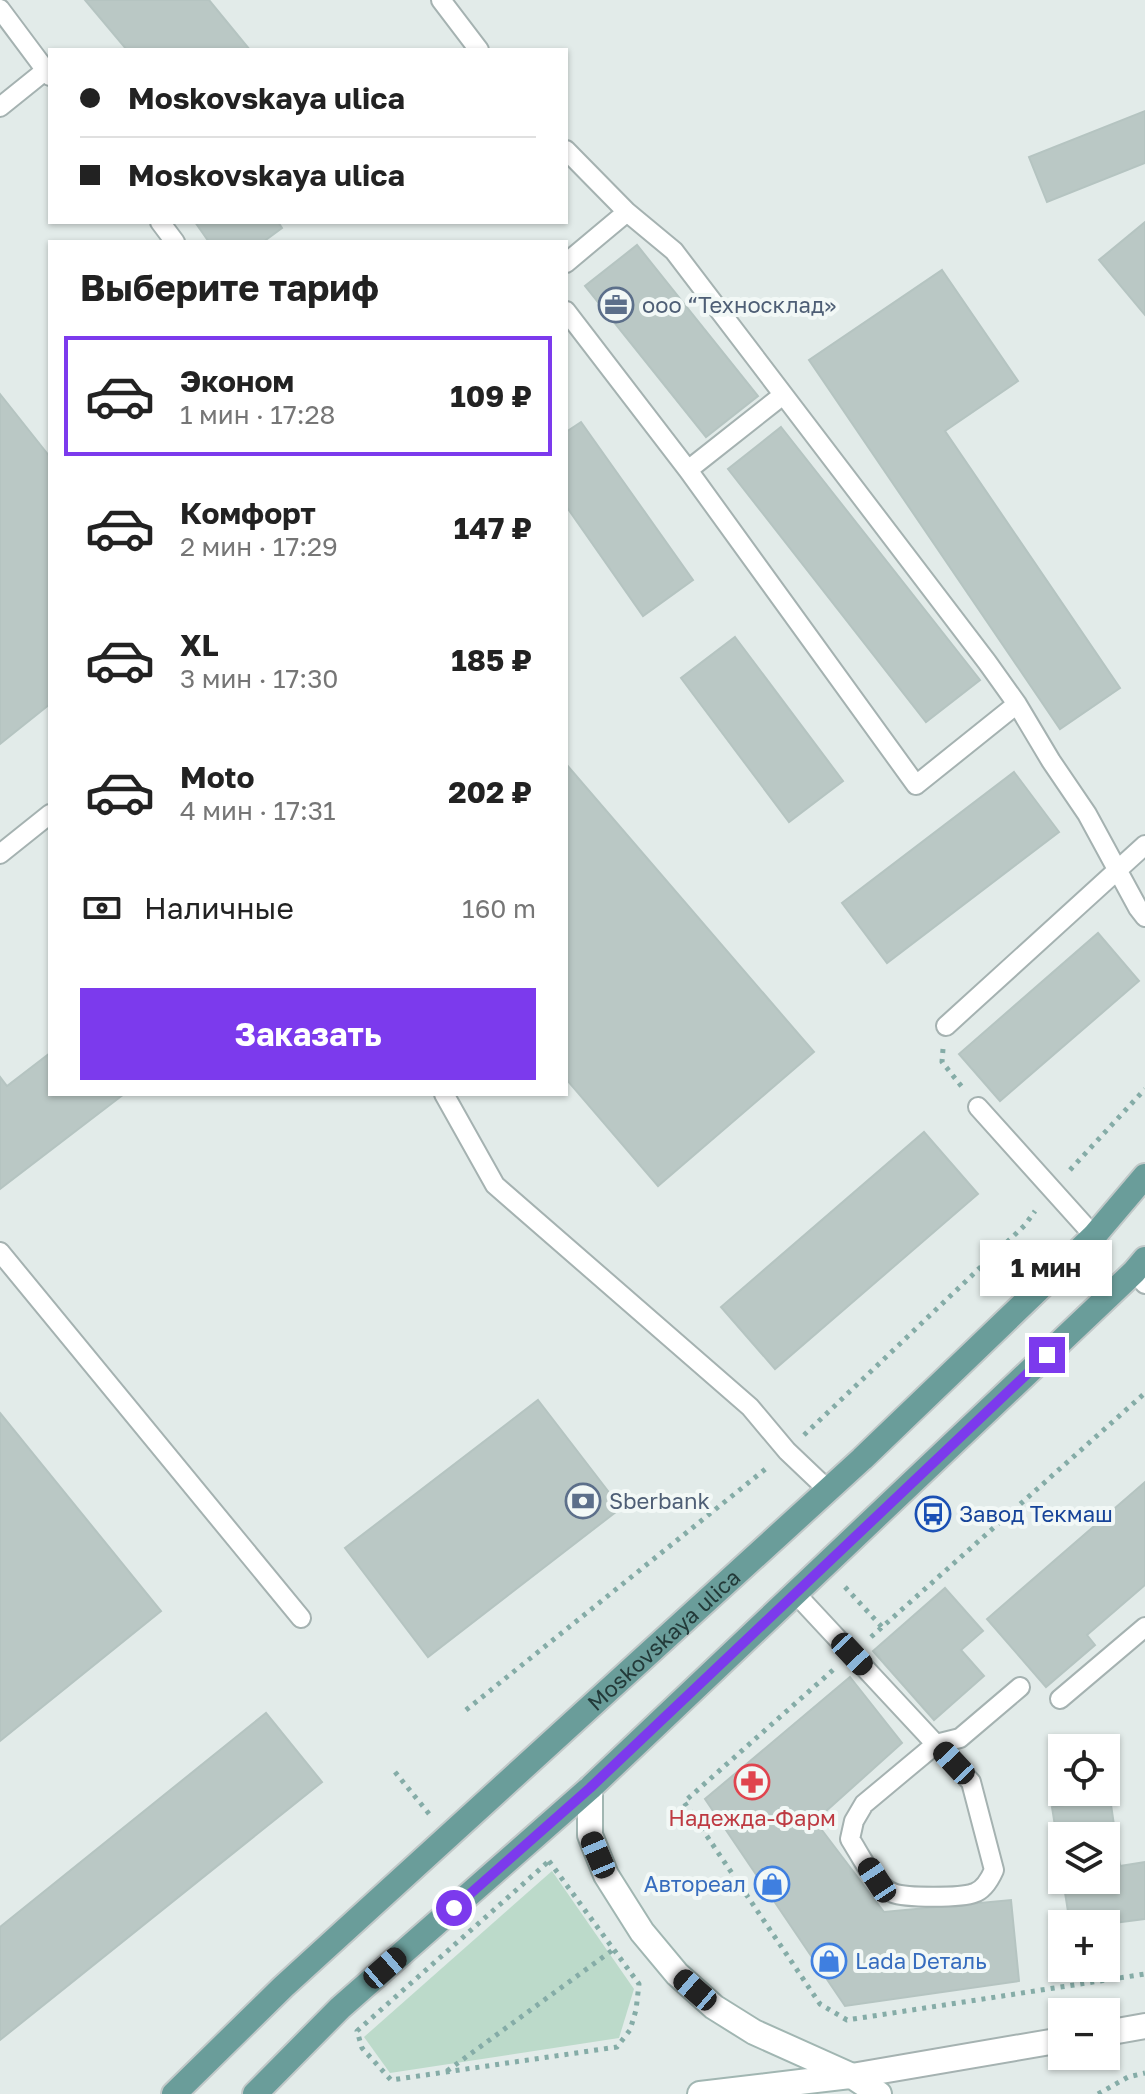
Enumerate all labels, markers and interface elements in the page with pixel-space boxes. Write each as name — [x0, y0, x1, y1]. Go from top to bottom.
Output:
text: Moskovskaya ulica — [128, 80, 405, 116]
text: Moskovskaya ulica — [128, 157, 405, 193]
text: Выберите тариф — [80, 266, 379, 309]
office icon: ооо “Техносклад» — [597, 286, 635, 324]
place label: ооо “Техносклад» — [642, 291, 836, 318]
icon: car — [84, 360, 156, 432]
text: Эконом — [180, 363, 294, 399]
text: 109 ₽ — [450, 378, 532, 414]
text: 1 мин · 17:28 — [180, 399, 335, 430]
icon: car — [84, 492, 156, 564]
text: Комфорт — [180, 495, 316, 531]
text: 147 ₽ — [454, 510, 532, 546]
text: 2 мин · 17:29 — [180, 531, 338, 562]
icon: car — [84, 624, 156, 696]
text: XL — [180, 627, 219, 663]
text: 185 ₽ — [451, 642, 532, 678]
text: 3 мин · 17:30 — [180, 663, 338, 694]
icon: car — [84, 756, 156, 828]
text: Moto — [180, 759, 255, 795]
text: 202 ₽ — [448, 774, 532, 810]
text: 4 мин · 17:31 — [180, 795, 336, 826]
icon: cash — [80, 886, 124, 930]
text: Наличные — [144, 890, 294, 926]
text: 160 m — [462, 893, 536, 924]
button: Заказать — [80, 988, 536, 1080]
callout: 1 мин — [981, 1239, 1113, 1295]
text: 1 мин — [1011, 1252, 1081, 1283]
route end — [1029, 1337, 1065, 1373]
bank icon: Sberbank — [564, 1482, 602, 1520]
place label: Sberbank — [609, 1487, 710, 1514]
bus stop icon: Завод Текмаш — [914, 1495, 952, 1533]
place label: Завод Текмаш — [959, 1500, 1113, 1527]
street label: Moskovskaya ulica — [581, 1563, 745, 1716]
car — [827, 1628, 877, 1680]
map controls — [1048, 1734, 1120, 2070]
button: locate — [1048, 1734, 1120, 1806]
car — [929, 1737, 979, 1789]
pharmacy icon: Надежда-Фарм — [733, 1763, 771, 1801]
place label: Надежда-Фарм — [668, 1804, 836, 1831]
button: layers — [1048, 1822, 1120, 1894]
car — [578, 1828, 618, 1882]
car — [854, 1853, 900, 1907]
shop icon: Автореал — [753, 1865, 791, 1903]
place label: Автореал — [644, 1870, 746, 1897]
route start — [436, 1890, 472, 1926]
button: + — [1048, 1910, 1120, 1982]
shop icon: Lada Dеталь — [810, 1942, 848, 1980]
car — [359, 1943, 411, 1993]
place label: Lada Dеталь — [855, 1947, 987, 1974]
car — [669, 1965, 721, 2015]
button: − — [1048, 1998, 1120, 2070]

